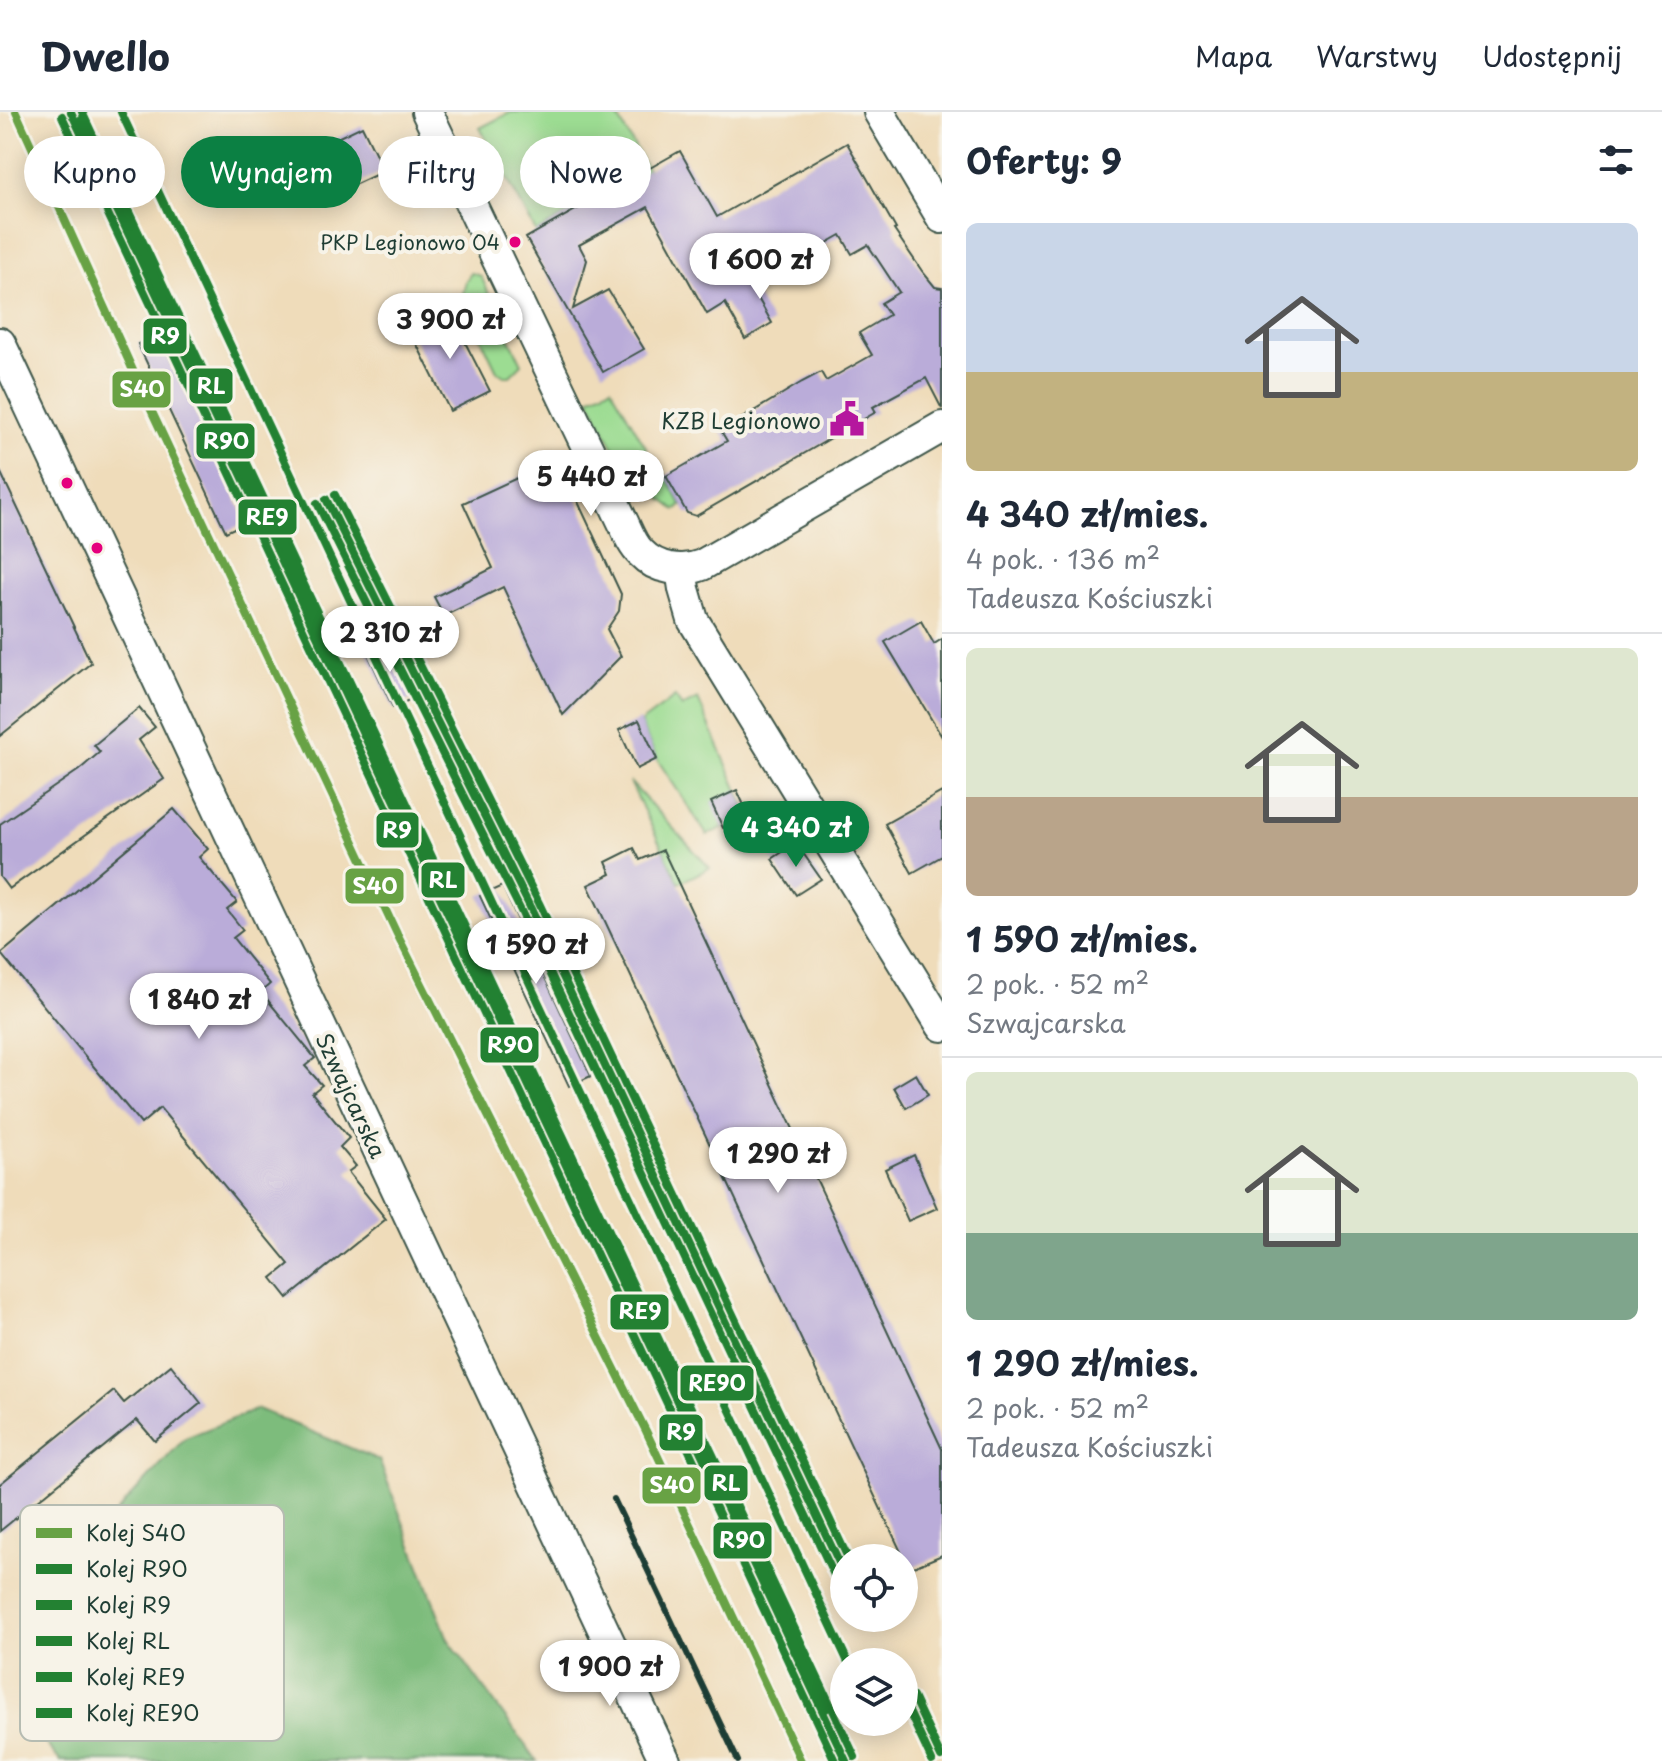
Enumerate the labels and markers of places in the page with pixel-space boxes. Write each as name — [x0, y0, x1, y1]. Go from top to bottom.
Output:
place label: PKP Legionowo 04 — [320, 227, 500, 257]
pin: 1 600 zł — [677, 233, 843, 301]
marker: PKP Legionowo 04 — [507, 234, 523, 250]
pin: 3 900 zł — [367, 293, 533, 361]
public building icon: KZB Legionowo — [828, 400, 866, 438]
place label: KZB Legionowo — [661, 403, 821, 436]
pin: 5 440 zł — [508, 450, 674, 518]
unlabelled marker — [59, 475, 75, 491]
unlabelled marker — [89, 540, 105, 556]
pin: 2 310 zł — [307, 606, 473, 674]
pin: 4 340 zł — [713, 801, 879, 869]
pin: 1 590 zł — [453, 918, 619, 986]
pin: 1 840 zł — [116, 973, 282, 1041]
pin: 1 290 zł — [695, 1127, 861, 1195]
pin: 1 900 zł — [527, 1640, 693, 1708]

